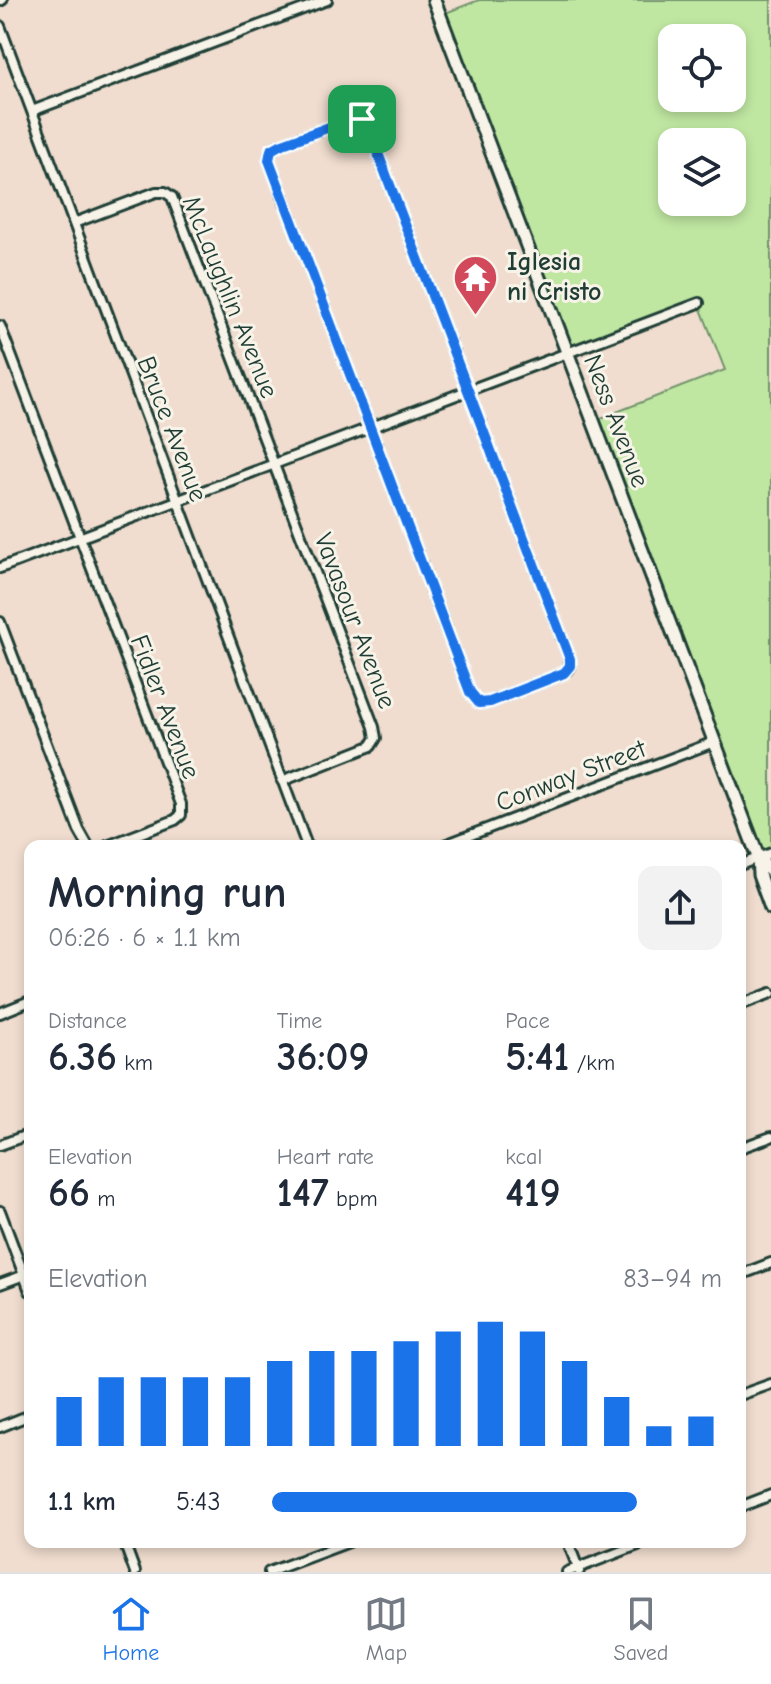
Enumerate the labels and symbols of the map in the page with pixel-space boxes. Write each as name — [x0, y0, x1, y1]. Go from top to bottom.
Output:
pin — [328, 85, 396, 153]
street label: McLaughlin Avenue — [176, 192, 284, 402]
place label: Iglesia ni Cristo — [507, 247, 602, 307]
temple icon: Iglesia ni Cristo — [452, 253, 500, 316]
street label: Ness Avenue — [577, 350, 655, 492]
street label: Bruce Avenue — [131, 352, 213, 506]
street label: Vavasour Avenue — [308, 529, 402, 713]
street label: Fidler Avenue — [124, 631, 206, 783]
street label: Conway Street — [492, 733, 652, 818]

